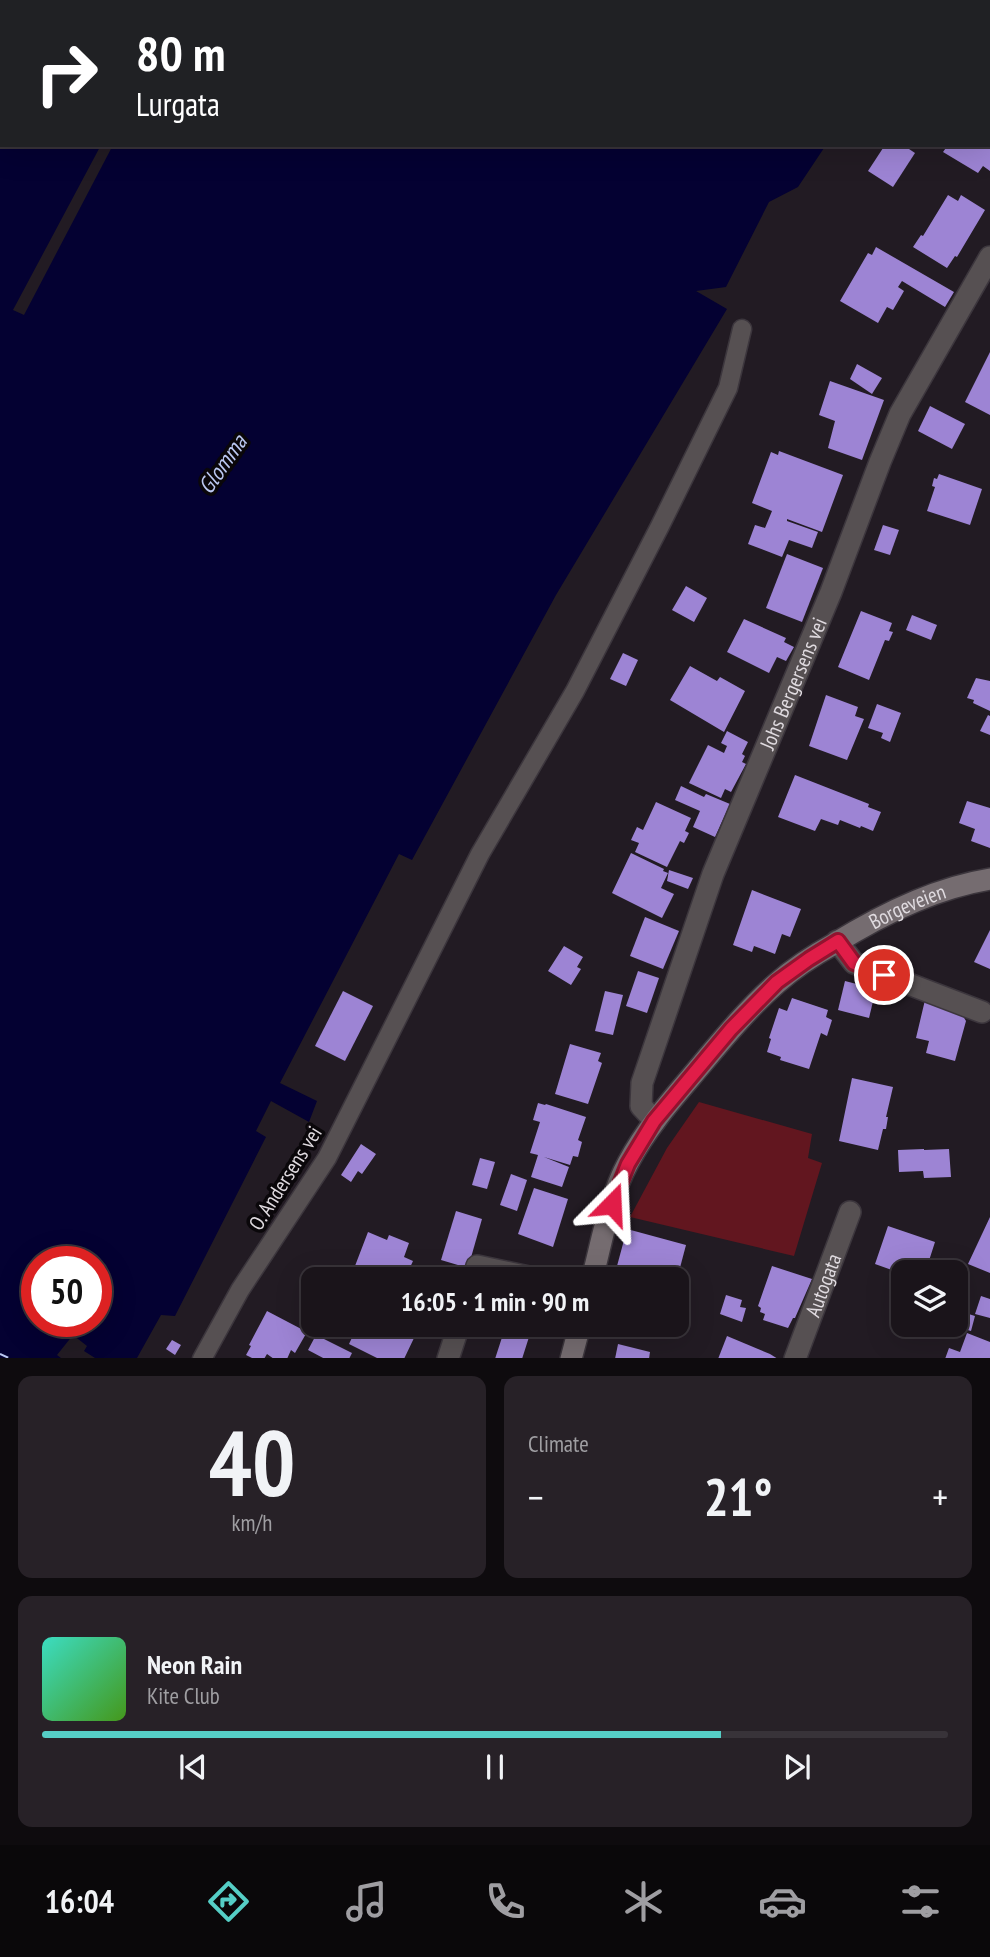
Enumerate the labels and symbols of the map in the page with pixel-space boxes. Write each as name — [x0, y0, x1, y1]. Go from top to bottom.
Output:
water label: Glomma — [191, 427, 254, 499]
street label: Johs Bergersens vei — [753, 613, 832, 754]
street label: Borgeveien — [864, 877, 949, 935]
pin — [854, 945, 914, 1005]
street label: O. Andersens vei — [242, 1121, 328, 1235]
position arrow — [575, 1167, 649, 1241]
speed limit sign: 50 — [21, 1246, 112, 1337]
street label: Autogata — [799, 1250, 847, 1320]

